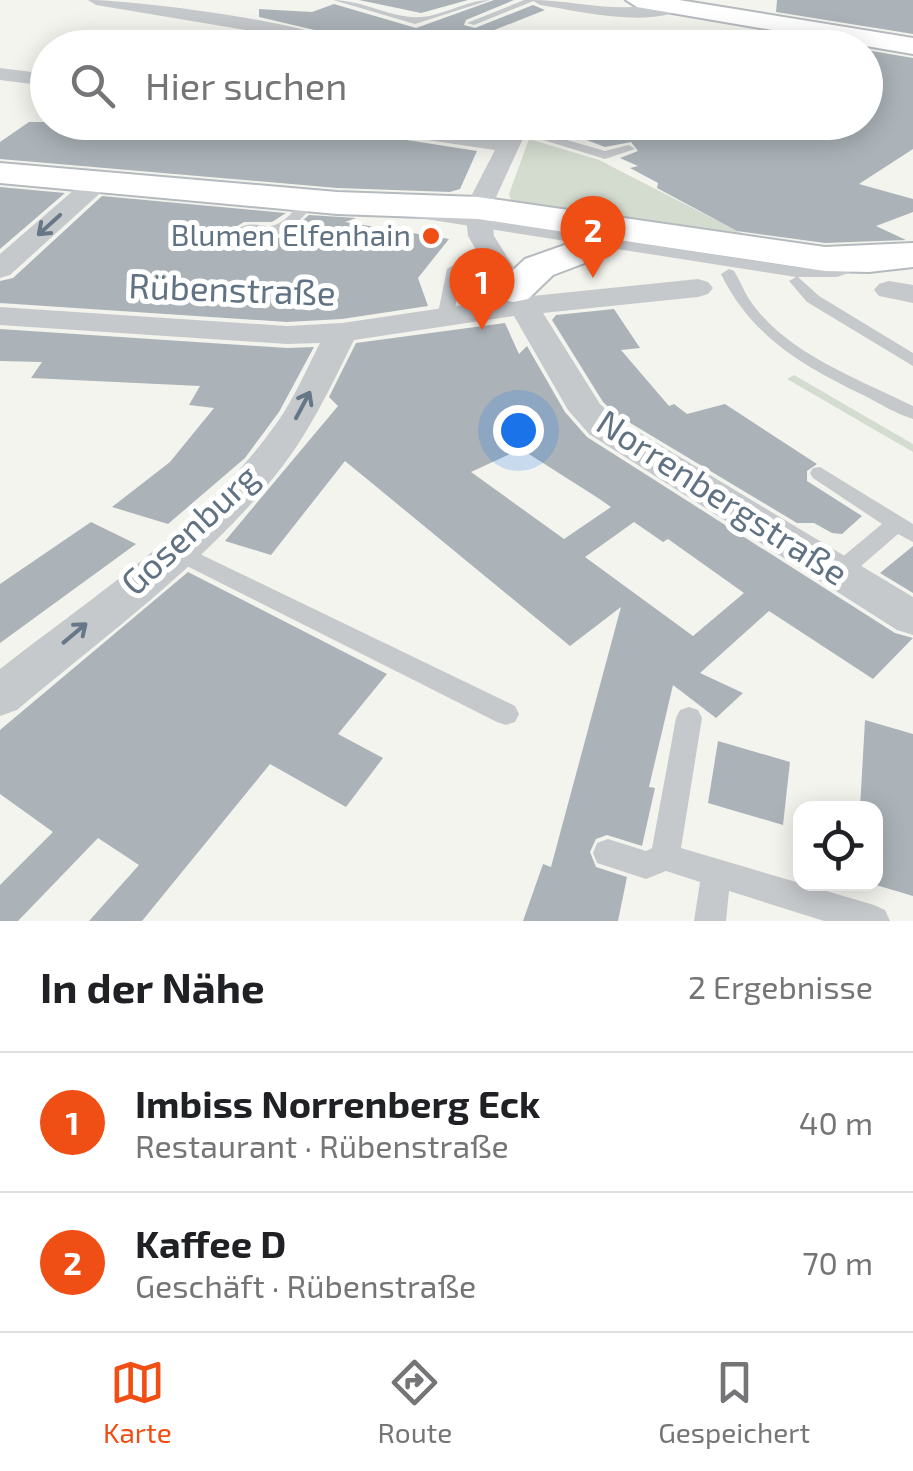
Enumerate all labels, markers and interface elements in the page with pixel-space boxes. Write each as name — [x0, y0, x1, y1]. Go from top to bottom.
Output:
search box — [30, 30, 883, 140]
icon: search — [65, 58, 120, 113]
text: Hier suchen — [145, 62, 347, 108]
pin: 2 — [560, 196, 626, 278]
one-way arrow — [37, 213, 62, 236]
place label: Blumen Elfenhain — [171, 216, 411, 252]
marker: Blumen Elfenhain — [420, 225, 442, 247]
pin: 1 — [450, 248, 514, 330]
street label: Rübenstraße — [128, 263, 336, 313]
one-way arrow — [294, 391, 313, 421]
street label: Norrenbergstraße — [590, 400, 856, 593]
your location — [493, 405, 544, 456]
street label: Gosenburg — [111, 454, 266, 603]
one-way arrow — [61, 623, 87, 645]
map controls — [793, 801, 883, 891]
button: locate — [793, 801, 883, 891]
text: In der Nähe — [40, 961, 265, 1011]
text: 2 Ergebnisse — [688, 967, 873, 1005]
text: Imbiss Norrenberg Eck — [135, 1080, 540, 1126]
text: 1 — [66, 1103, 79, 1141]
text: 40 m — [799, 1103, 873, 1141]
text: Restaurant · Rübenstraße — [135, 1126, 509, 1164]
text: Kaffee D — [135, 1220, 286, 1266]
text: 2 — [63, 1243, 82, 1281]
text: 70 m — [802, 1243, 873, 1281]
text: Geschäft · Rübenstraße — [135, 1266, 476, 1304]
tab: Karte — [103, 1355, 172, 1449]
tab: Route — [378, 1355, 452, 1449]
tab: Gespeichert — [658, 1355, 810, 1449]

